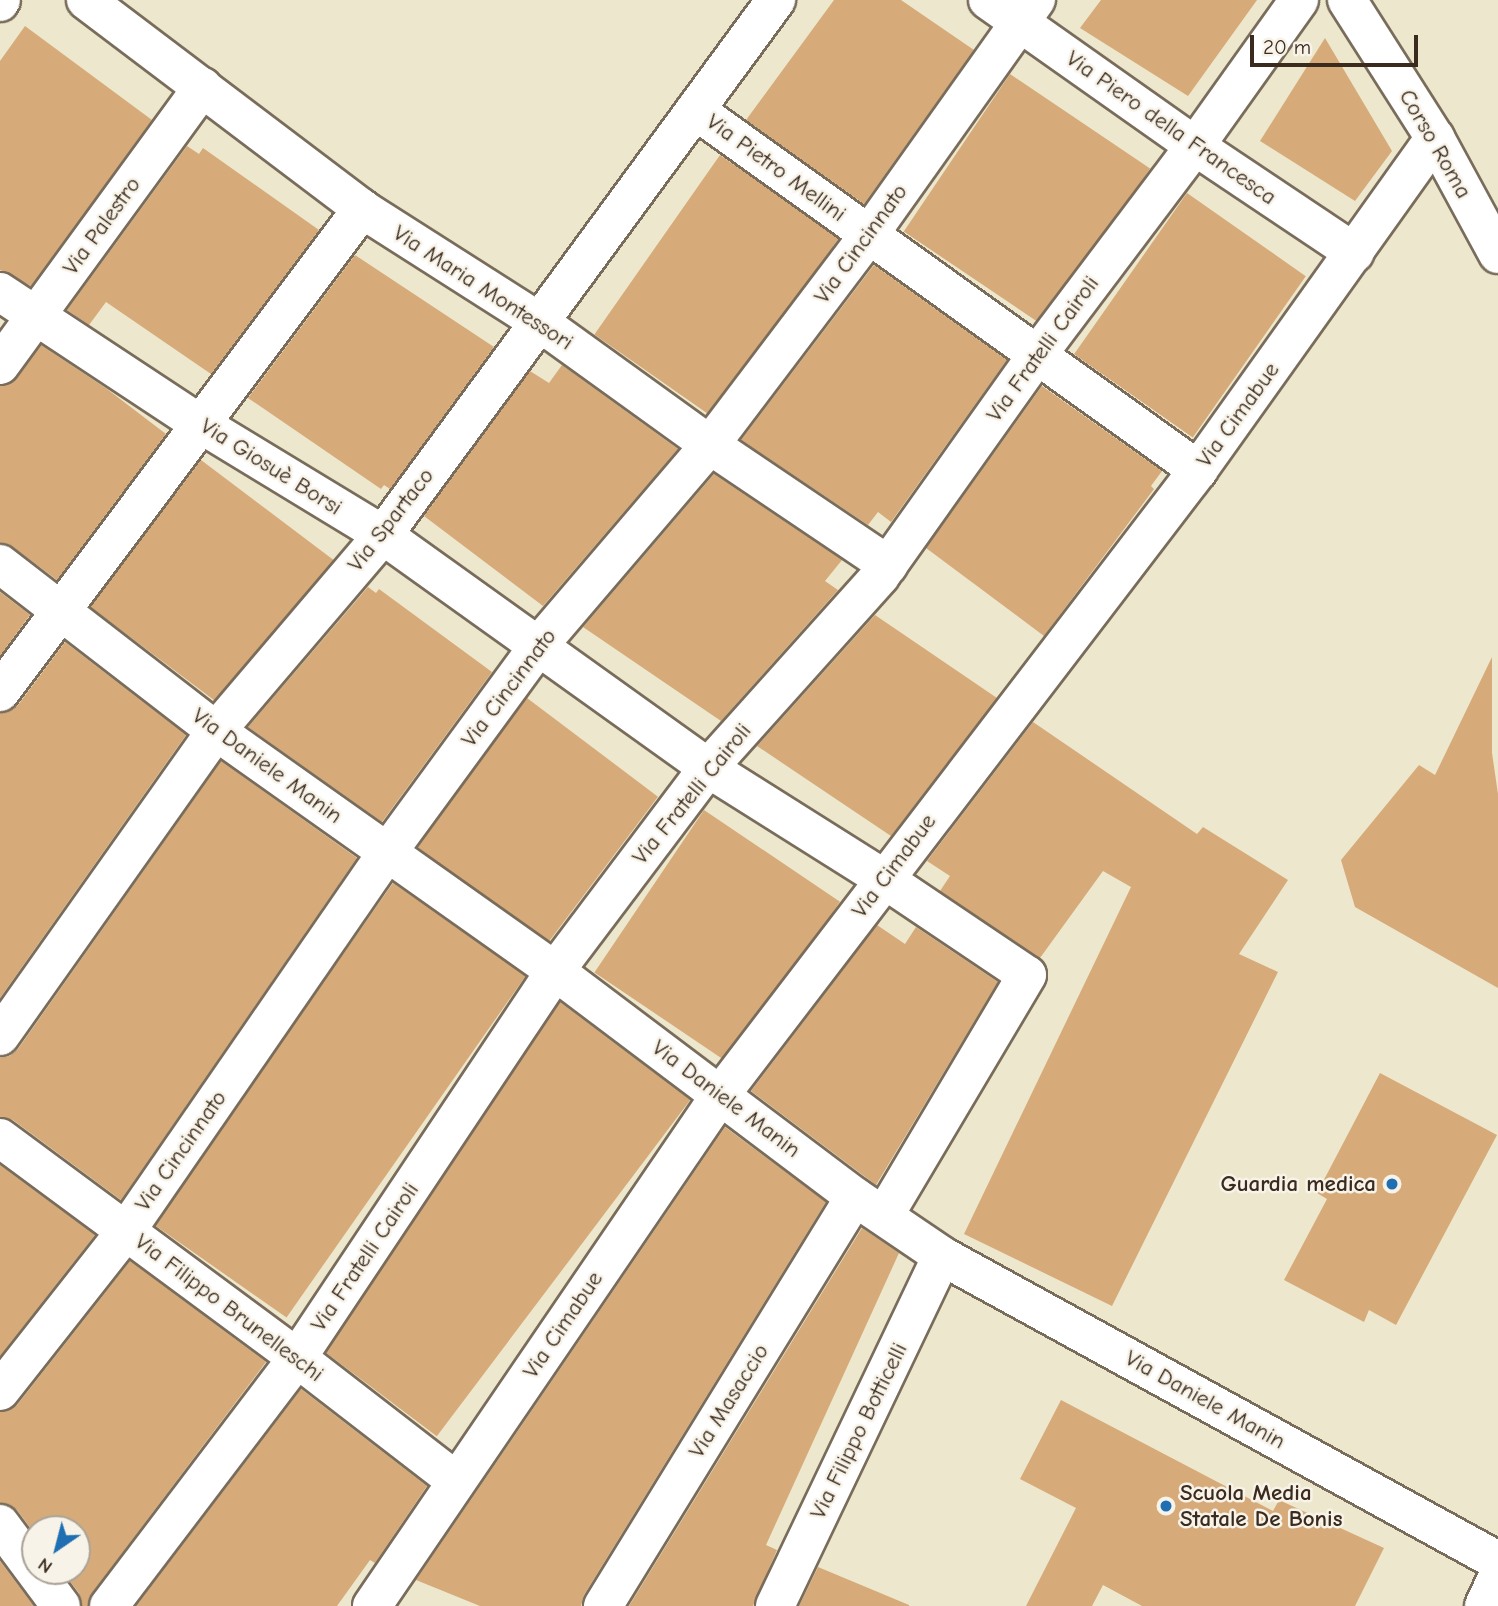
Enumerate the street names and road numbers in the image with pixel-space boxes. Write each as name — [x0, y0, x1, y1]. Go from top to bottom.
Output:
street label: Via Piero della Francesca — [1061, 45, 1281, 211]
street label: Corso Roma — [1393, 85, 1477, 203]
street label: Via Pietro Mellini — [701, 108, 851, 228]
street label: Via Palestro — [57, 172, 147, 280]
street label: Via Cincinnato — [808, 179, 914, 309]
street label: Via Maria Montessori — [388, 219, 578, 357]
street label: Via Fratelli Cairoli — [981, 271, 1105, 427]
street label: Via Cimabue — [1191, 357, 1285, 473]
street label: Via Giosuè Borsi — [195, 412, 347, 522]
street label: Via Spartaco — [342, 463, 440, 577]
street label: Via Cincinnato — [456, 623, 562, 753]
street label: Via Daniele Manin — [187, 702, 347, 830]
street label: Via Fratelli Cairoli — [627, 718, 757, 870]
street label: Via Cimabue — [846, 809, 942, 923]
street label: Via Daniele Manin — [646, 1034, 806, 1164]
street label: Via Cincinnato — [129, 1085, 233, 1217]
street label: Via Fratelli Cairoli — [305, 1177, 425, 1337]
street label: Via Filippo Brunelleschi — [129, 1228, 329, 1388]
street label: Via Cimabue — [517, 1266, 609, 1384]
street label: Via Filippo Botticelli — [804, 1338, 914, 1524]
street label: Via Masaccio — [683, 1339, 775, 1463]
street label: Via Daniele Manin — [1120, 1345, 1290, 1455]

